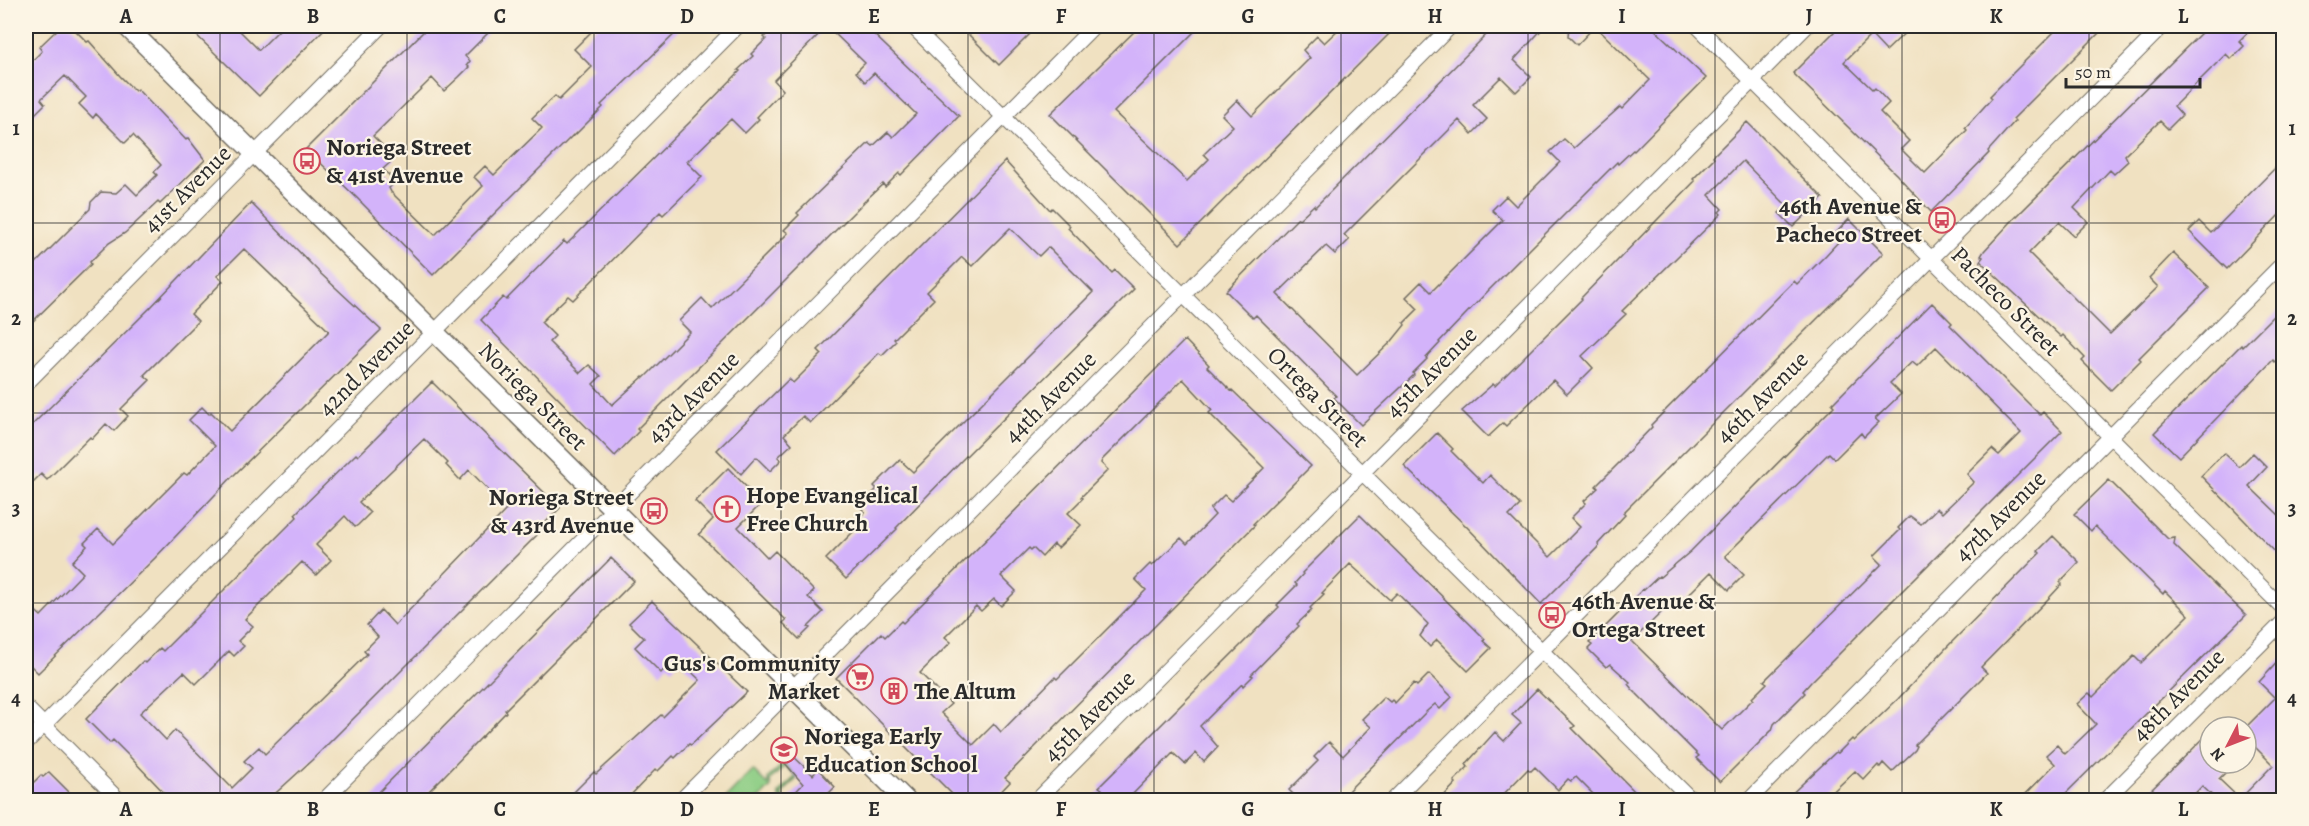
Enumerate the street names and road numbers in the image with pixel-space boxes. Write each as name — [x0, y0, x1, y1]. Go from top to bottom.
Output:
street label: 41st Avenue — [136, 138, 238, 240]
street label: Pacheco Street — [1944, 239, 2068, 363]
street label: 42nd Avenue — [311, 313, 421, 423]
street label: 45th Avenue — [1378, 319, 1484, 425]
street label: Noriega Street — [472, 335, 595, 458]
street label: Ortega Street — [1260, 339, 1376, 455]
street label: 43rd Avenue — [640, 344, 746, 450]
street label: 44th Avenue — [997, 344, 1103, 450]
street label: 46th Avenue — [1709, 344, 1815, 450]
street label: 47th Avenue — [1947, 463, 2053, 569]
street label: 48th Avenue — [2124, 641, 2232, 749]
street label: 45th Avenue — [1036, 663, 1142, 769]

